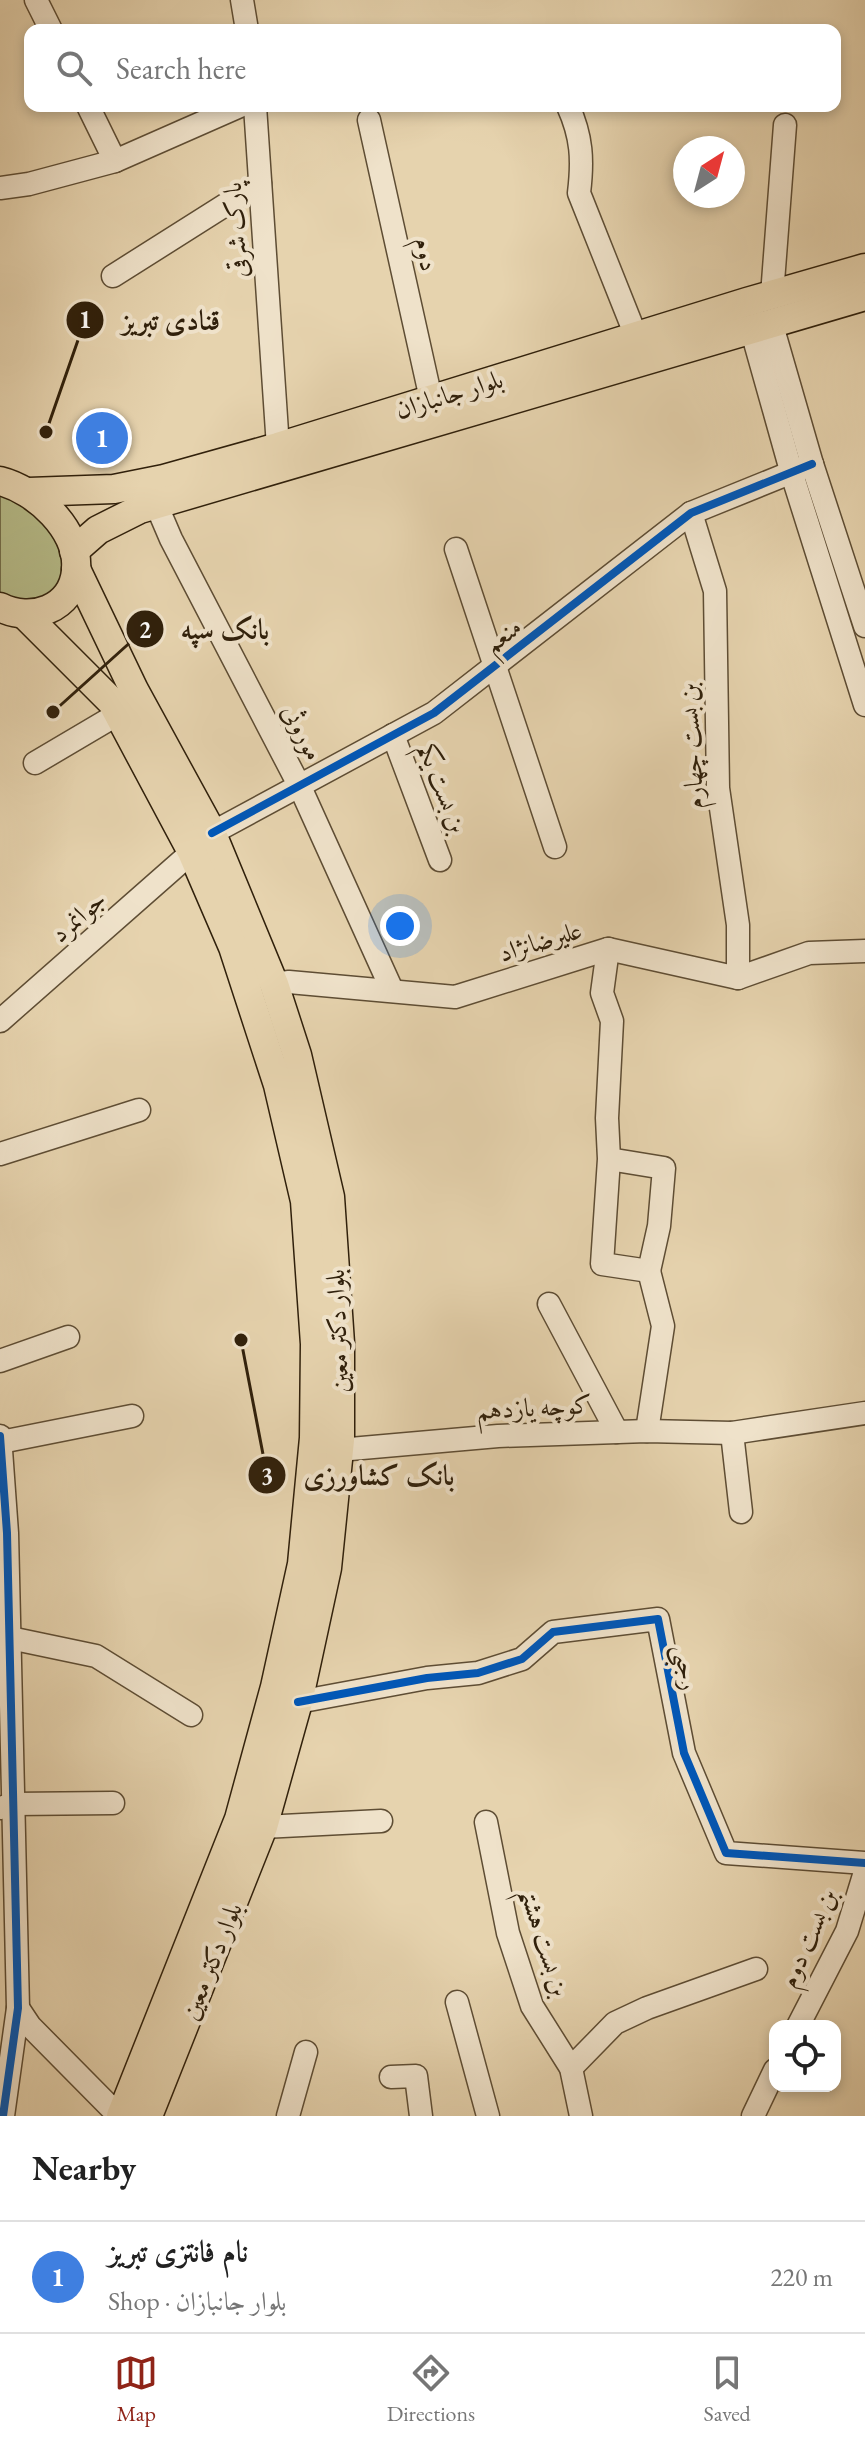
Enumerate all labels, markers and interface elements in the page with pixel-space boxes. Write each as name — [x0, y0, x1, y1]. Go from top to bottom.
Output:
search box — [24, 24, 841, 112]
icon: search — [52, 46, 96, 90]
text: Search here — [116, 49, 246, 88]
north arrow — [673, 136, 745, 208]
street label: پارک شرقی — [215, 180, 257, 279]
street label: دوم — [401, 234, 447, 275]
callout: قنادی تبریز — [65, 294, 236, 346]
text: قنادی تبریز — [119, 302, 220, 338]
text: 1 — [79, 304, 91, 335]
street label: بلوار جانبازان — [391, 362, 507, 426]
pin: 1 — [76, 408, 128, 468]
callout: بانک سپه — [125, 603, 286, 655]
street label: منعم — [476, 609, 533, 667]
text: بانک سپه — [181, 611, 269, 649]
text: 2 — [139, 614, 152, 645]
street label: بن بست چهارم — [671, 681, 717, 810]
street label: موروثی — [274, 698, 332, 766]
street label: بن بست یکم — [403, 738, 476, 841]
street label: جوانمرد — [43, 882, 113, 950]
your location — [380, 906, 420, 946]
street label: علیرضانژاد — [494, 912, 586, 970]
street label: بلوار دکتر معین — [318, 1269, 356, 1393]
street label: کوچه یازدهم — [476, 1387, 593, 1435]
callout: بانک کشاورزی — [247, 1449, 470, 1501]
text: بانک کشاورزی — [303, 1457, 455, 1493]
text: 3 — [261, 1460, 273, 1491]
street label: رجبی — [662, 1641, 708, 1694]
street label: بن بست هشتم — [504, 1883, 578, 2003]
street label: بن بست دوم — [771, 1883, 850, 1995]
street label: بلوار دکتر معین — [172, 1897, 250, 2025]
map controls — [769, 2020, 841, 2092]
button: locate — [769, 2020, 841, 2092]
text: Nearby — [32, 2146, 136, 2190]
text: نام فانتزی تبریز — [108, 2232, 248, 2271]
text: 1 — [51, 2260, 65, 2294]
text: 220 m — [770, 2260, 833, 2294]
text: Shop · بلوار جانبازان — [108, 2284, 287, 2318]
tab: Map — [114, 2351, 158, 2428]
tab: Directions — [387, 2351, 475, 2428]
tab: Saved — [704, 2351, 751, 2428]

